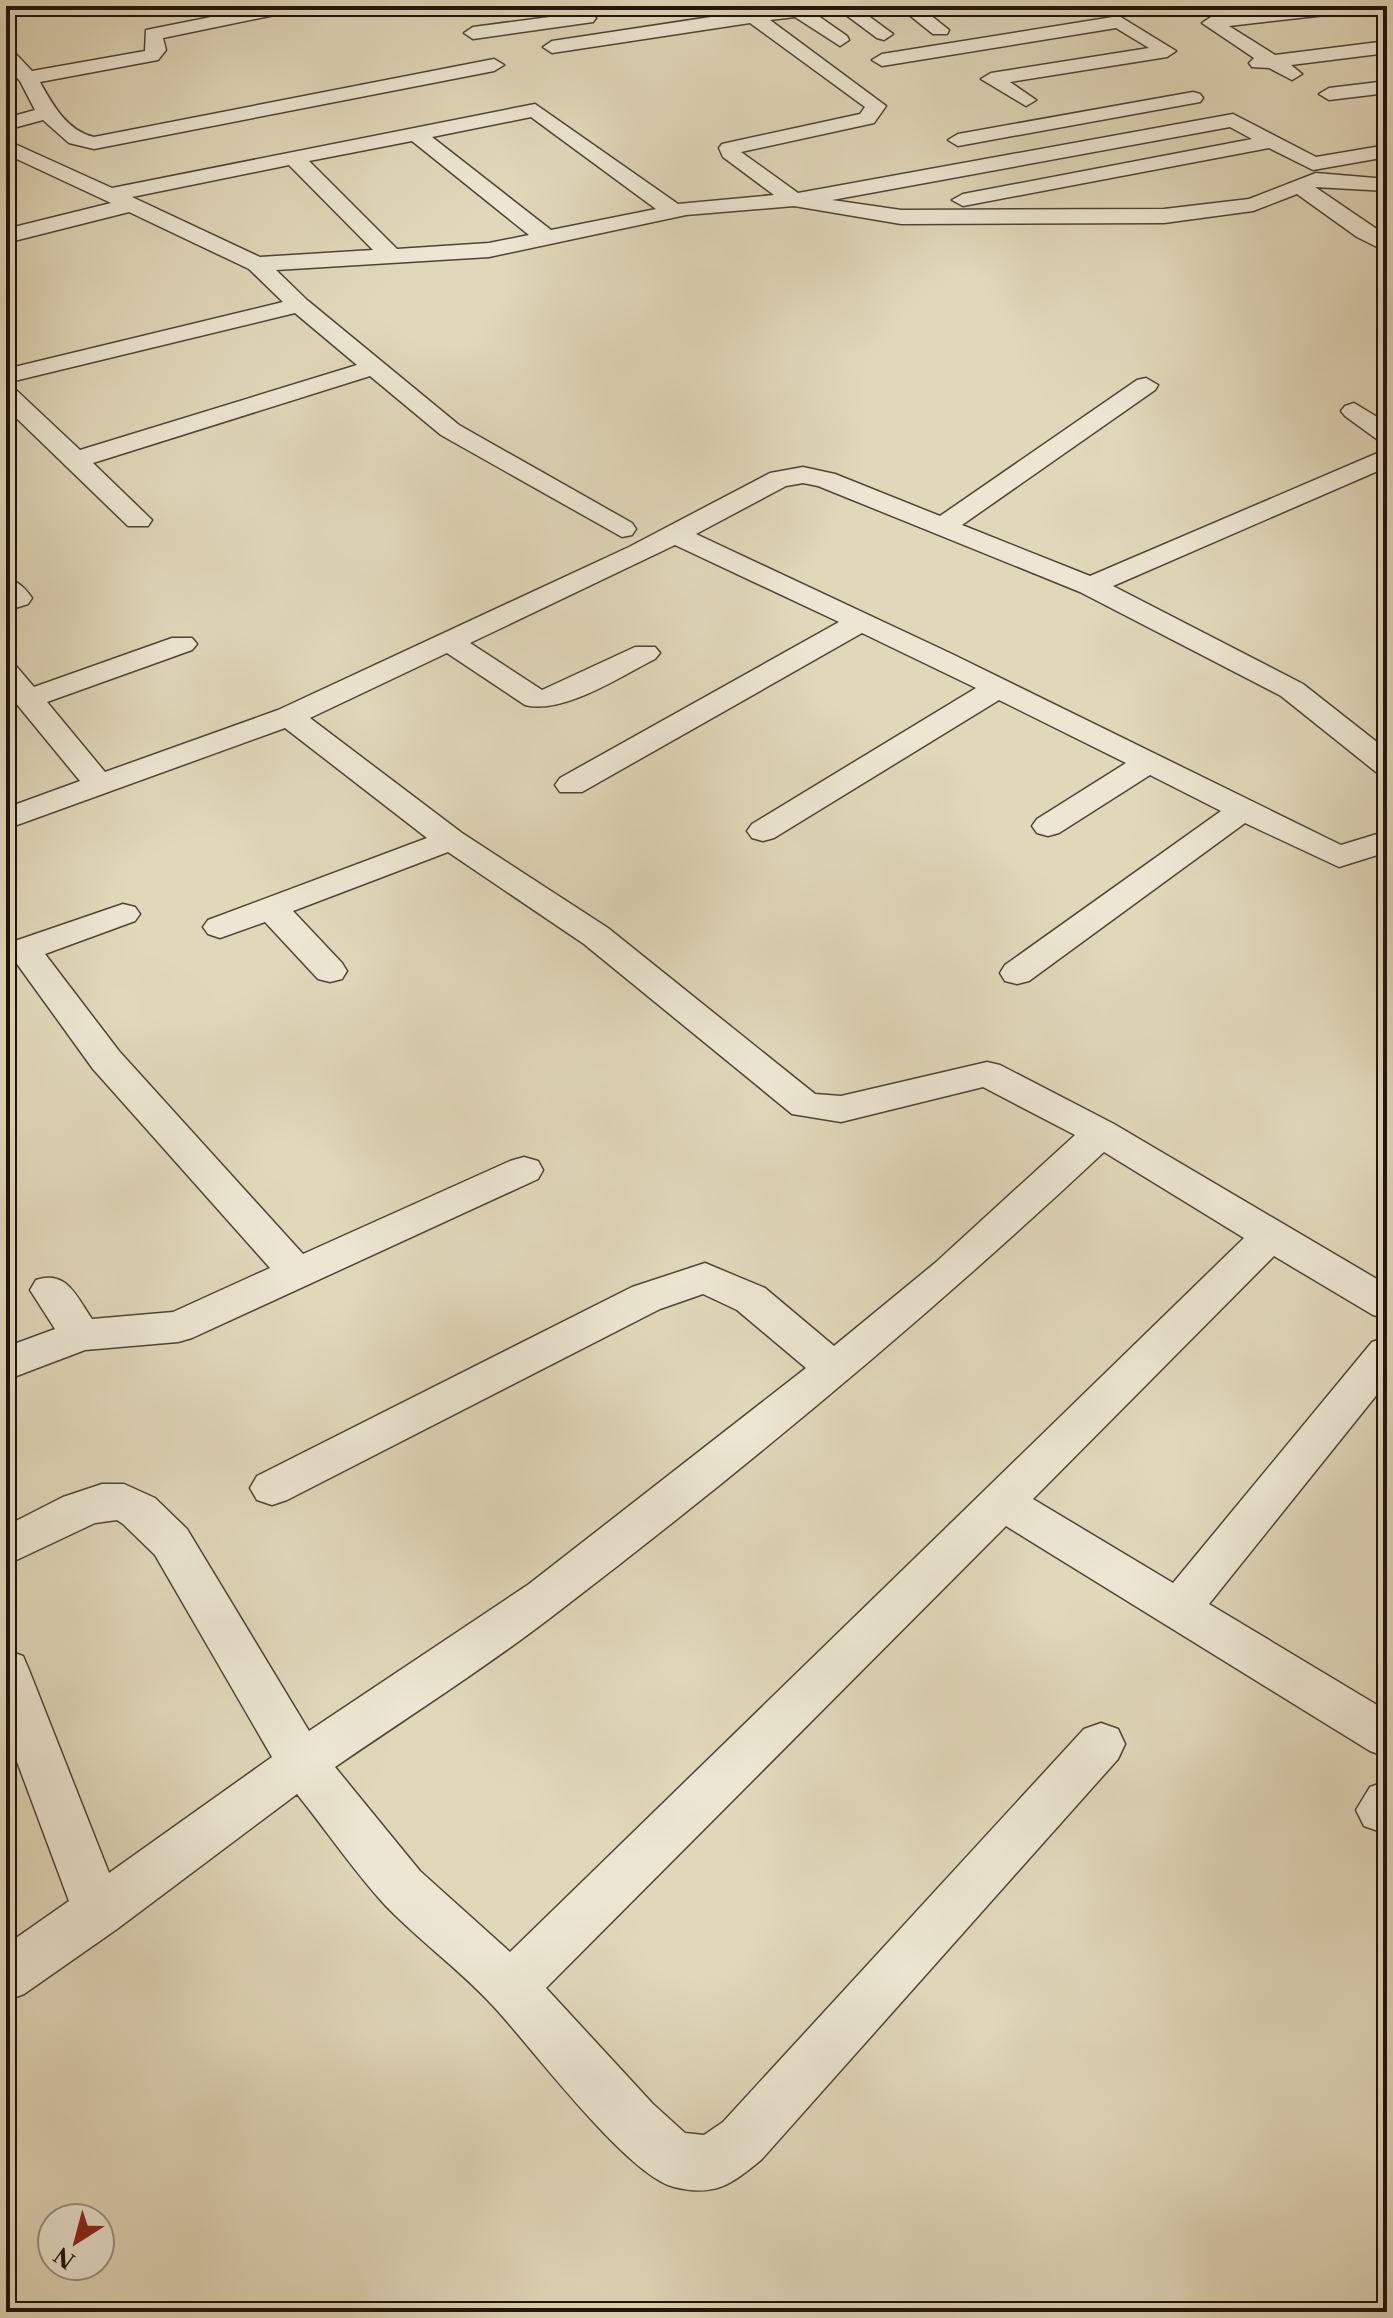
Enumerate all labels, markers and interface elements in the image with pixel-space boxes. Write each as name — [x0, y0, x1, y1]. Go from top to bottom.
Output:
north arrow — [36, 2202, 116, 2282]
text: N — [49, 2241, 80, 2274]

